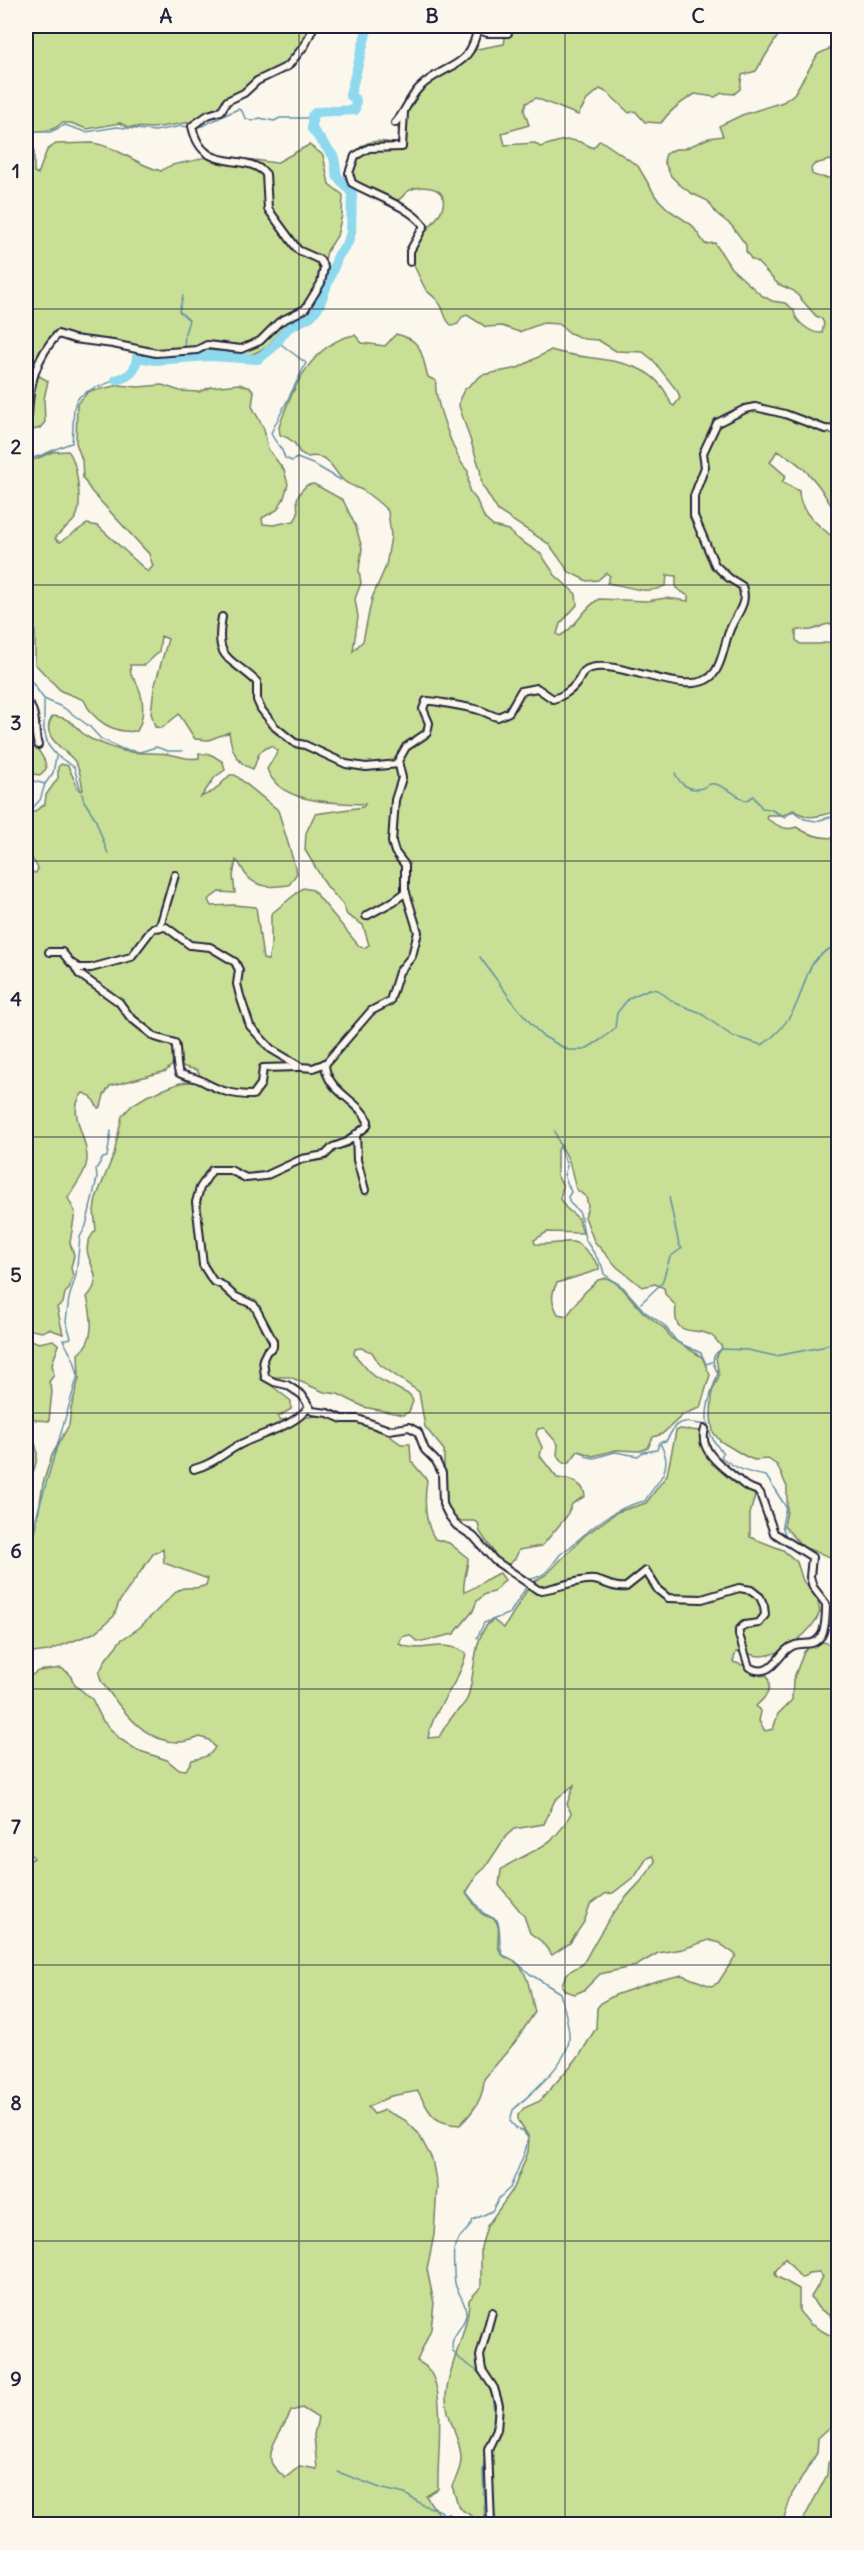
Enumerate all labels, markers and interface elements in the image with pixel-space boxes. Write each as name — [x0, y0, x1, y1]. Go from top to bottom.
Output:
text: A — [160, 3, 173, 28]
text: B — [425, 3, 439, 28]
text: C — [691, 3, 705, 28]
text: 1 — [12, 158, 20, 183]
text: 2 — [11, 434, 22, 459]
text: 3 — [10, 710, 22, 735]
text: 4 — [10, 986, 22, 1011]
text: 5 — [10, 1262, 22, 1287]
text: 6 — [10, 1538, 22, 1563]
text: 7 — [11, 1814, 21, 1839]
text: 8 — [10, 2090, 22, 2115]
text: 9 — [10, 2366, 22, 2391]

